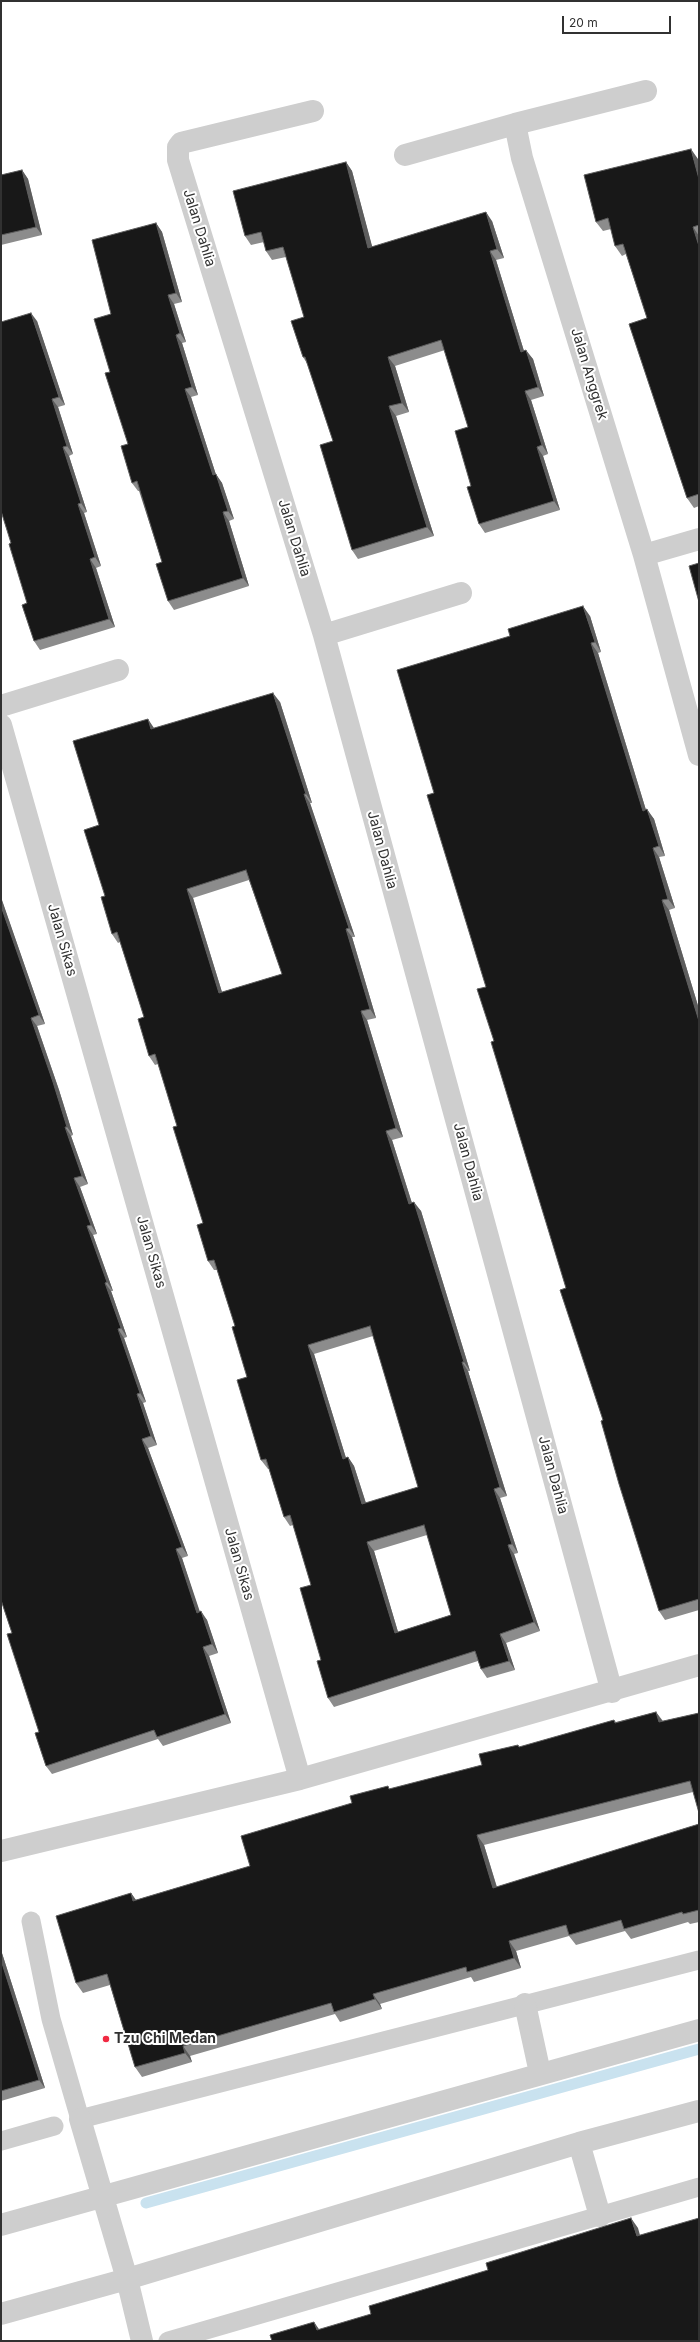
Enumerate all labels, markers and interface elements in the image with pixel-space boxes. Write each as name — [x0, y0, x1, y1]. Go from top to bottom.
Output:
scale bar — [564, 8, 673, 34]
text: 20 m — [569, 15, 598, 30]
street label: Jalan Dahlia — [179, 187, 219, 269]
street label: Jalan Anggrek — [567, 326, 611, 422]
street label: Jalan Dahlia — [274, 497, 314, 579]
street label: Jalan Dahlia — [364, 809, 400, 891]
street label: Jalan Sikas — [44, 902, 80, 978]
street label: Jalan Dahlia — [450, 1121, 486, 1203]
street label: Jalan Sikas — [133, 1214, 169, 1290]
street label: Jalan Dahlia — [535, 1434, 571, 1516]
street label: Jalan Sikas — [221, 1526, 257, 1602]
place label: Tzu Chi Medan — [114, 2031, 216, 2047]
marker: Tzu Chi Medan — [101, 2034, 111, 2044]

